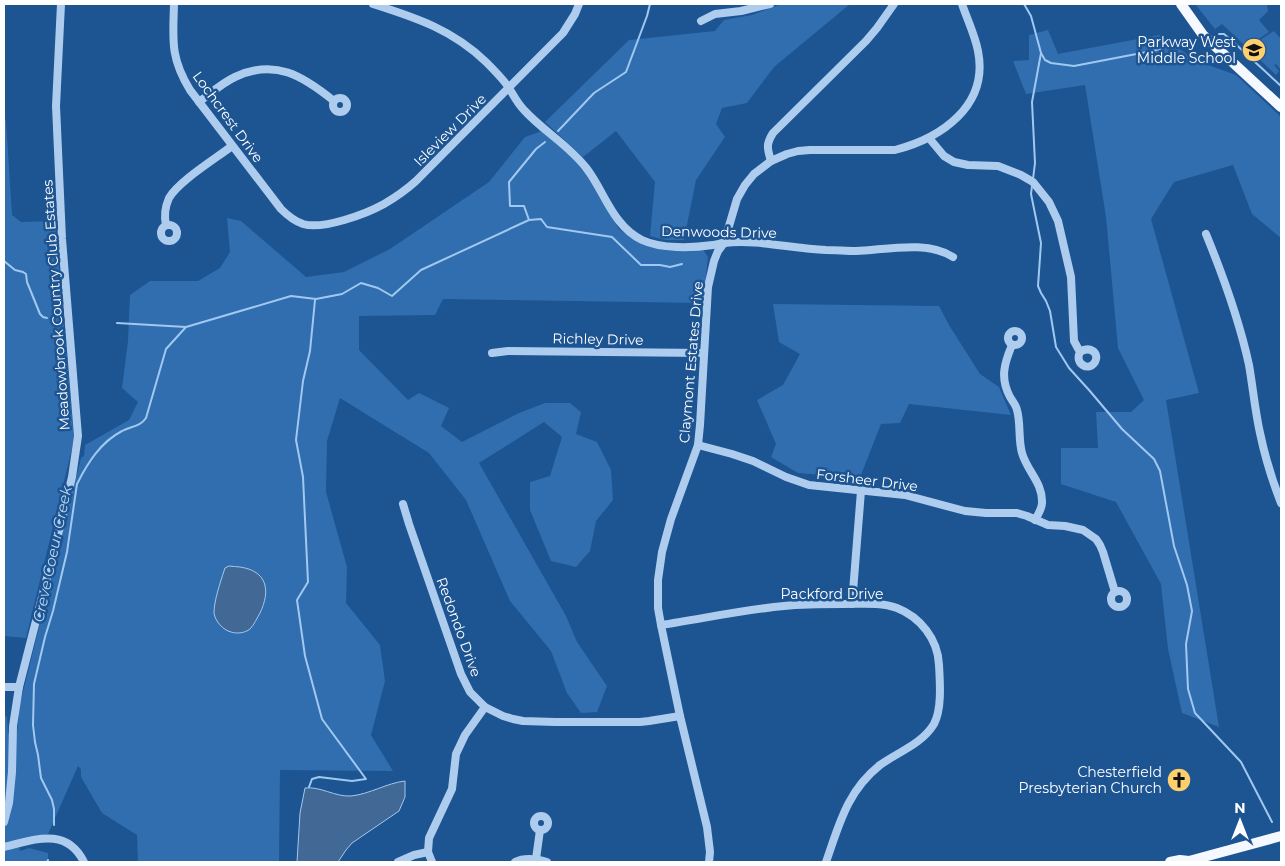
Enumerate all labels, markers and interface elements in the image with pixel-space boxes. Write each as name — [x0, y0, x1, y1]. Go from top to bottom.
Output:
place label: Parkway West Middle School — [1137, 33, 1236, 67]
school or university icon: Parkway West Middle School — [1241, 37, 1267, 63]
street label: Lochcrest Drive — [189, 68, 267, 166]
street label: Isleview Drive — [410, 90, 490, 170]
street label: Meadowbrook Country Club Estates — [38, 179, 74, 431]
street label: Denwoods Drive — [661, 222, 777, 242]
street label: Claymont Estates Drive — [675, 280, 707, 444]
street label: Richley Drive — [552, 329, 644, 349]
street label: Forsheer Drive — [815, 465, 919, 495]
water label: Creve Coeur Creek — [28, 483, 76, 624]
street label: Redondo Drive — [433, 575, 485, 679]
street label: Packford Drive — [781, 585, 883, 603]
place label: Chesterfield Presbyterian Church — [1019, 763, 1162, 797]
church icon: Chesterfield Presbyterian Church — [1166, 767, 1192, 793]
north arrow — [1215, 796, 1265, 846]
text: N — [1234, 799, 1246, 817]

